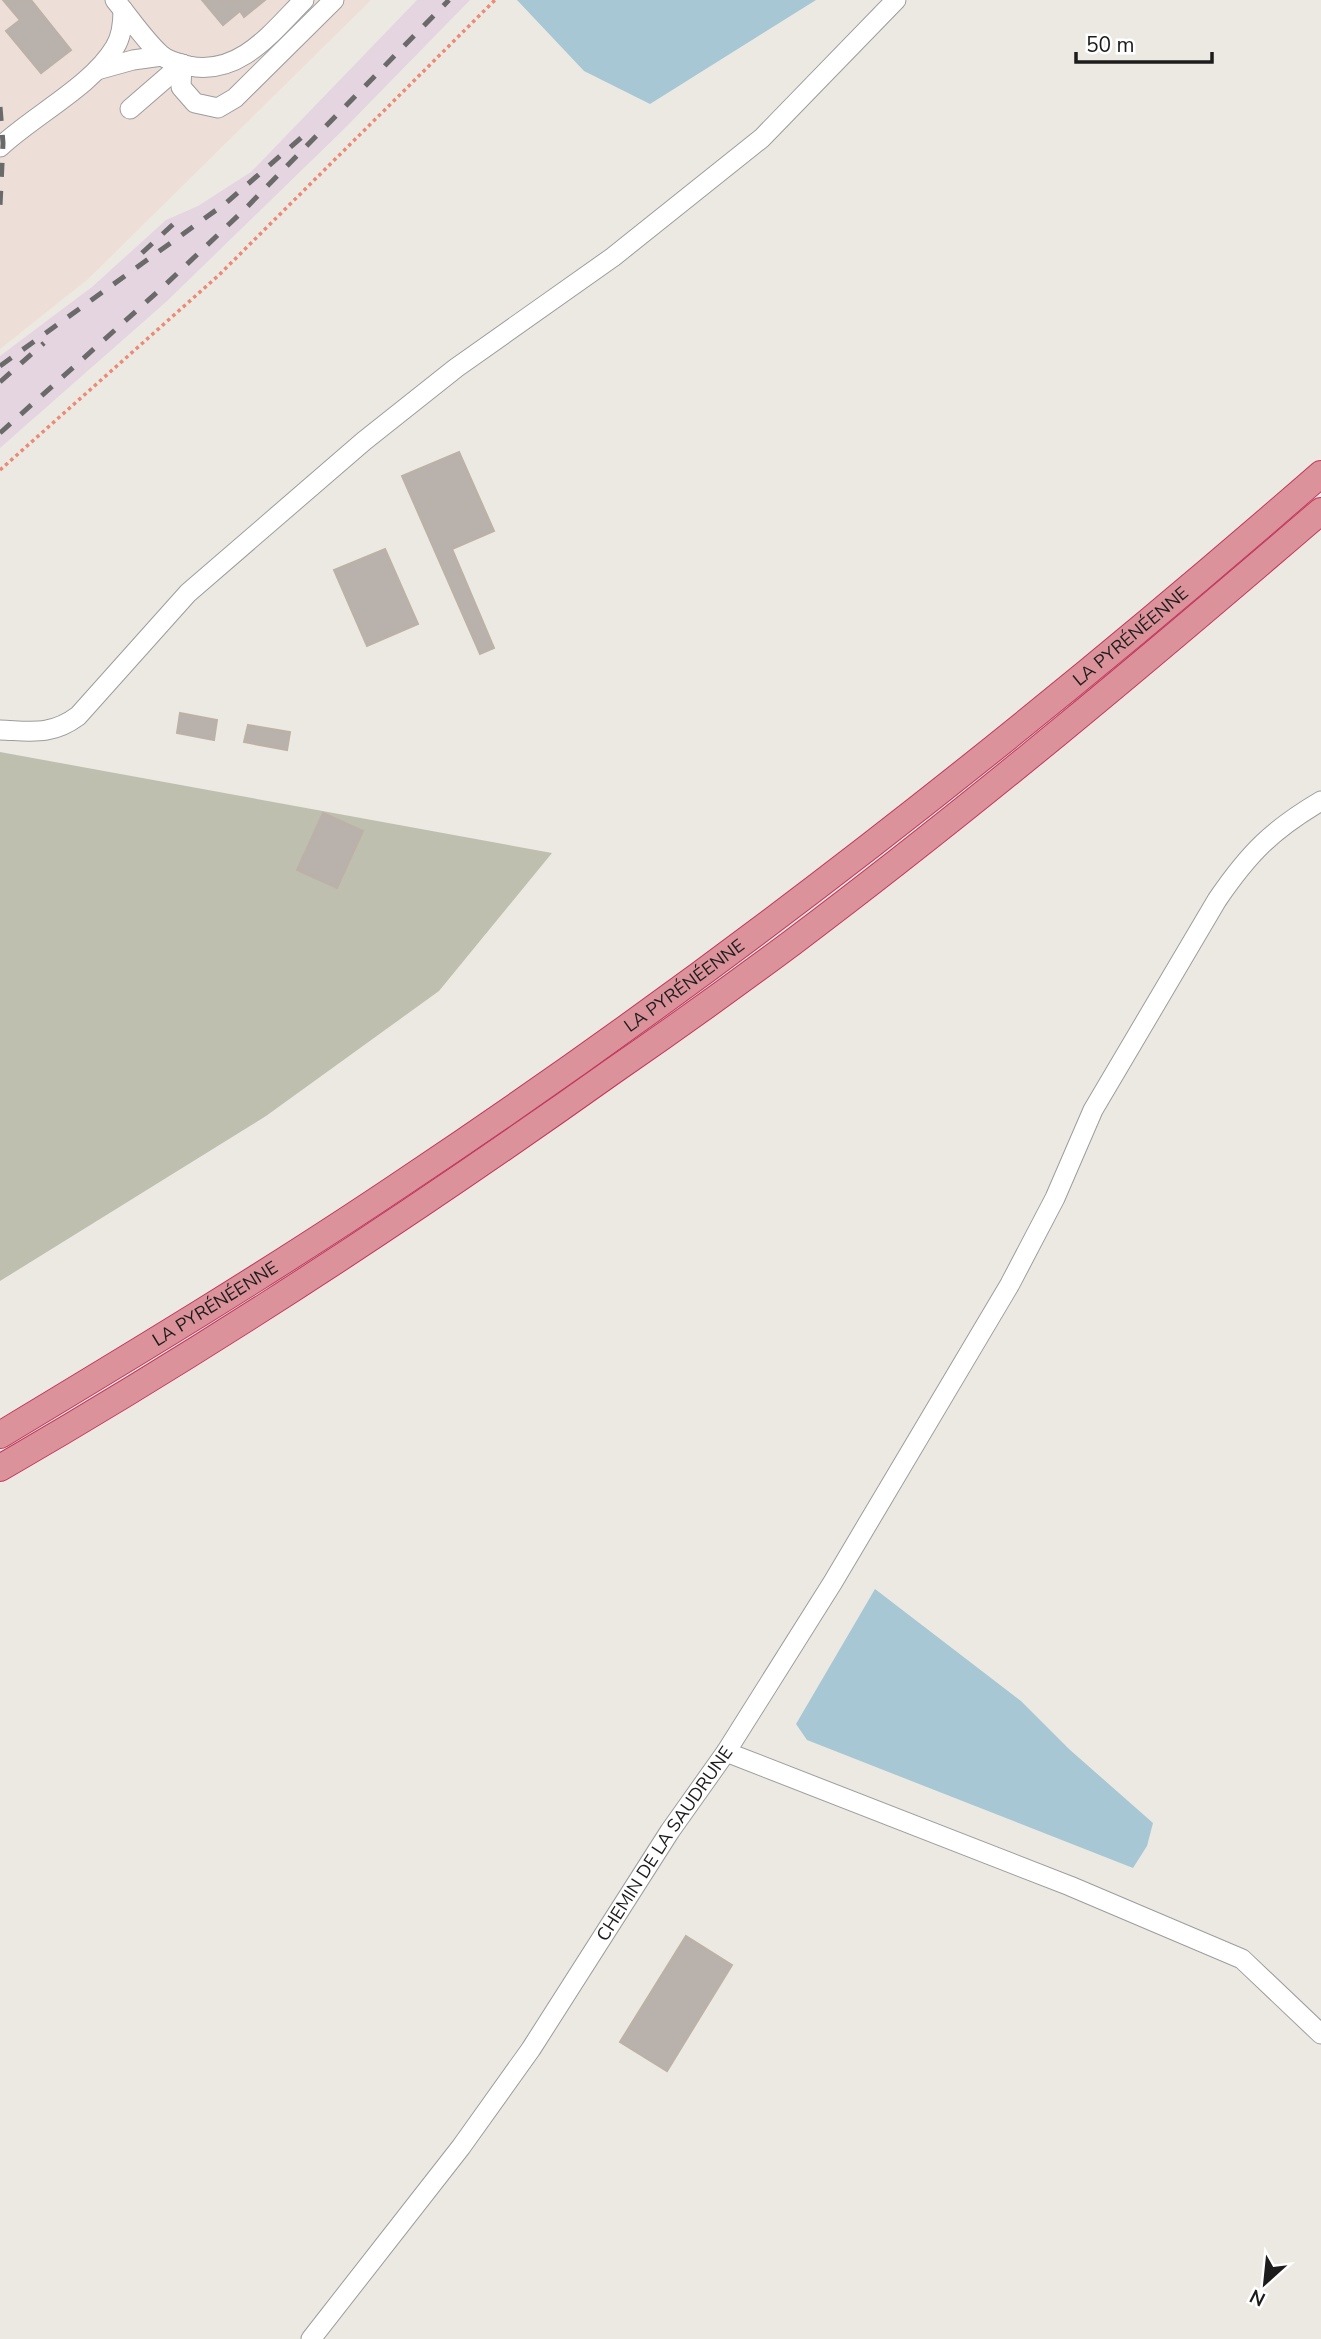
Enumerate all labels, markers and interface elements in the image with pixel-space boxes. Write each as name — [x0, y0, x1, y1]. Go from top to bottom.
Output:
scale bar — [1076, 21, 1212, 65]
text: 50 m — [1086, 31, 1135, 59]
street label: LA PYRÉNÉENNE — [1068, 581, 1194, 691]
street label: LA PYRÉNÉENNE — [619, 934, 749, 1038]
street label: LA PYRÉNÉENNE — [148, 1256, 282, 1352]
street label: CHEMIN DE LA SAUDRUNE — [591, 1742, 738, 1946]
north arrow — [1230, 2248, 1300, 2318]
text: N — [1245, 2282, 1270, 2312]

